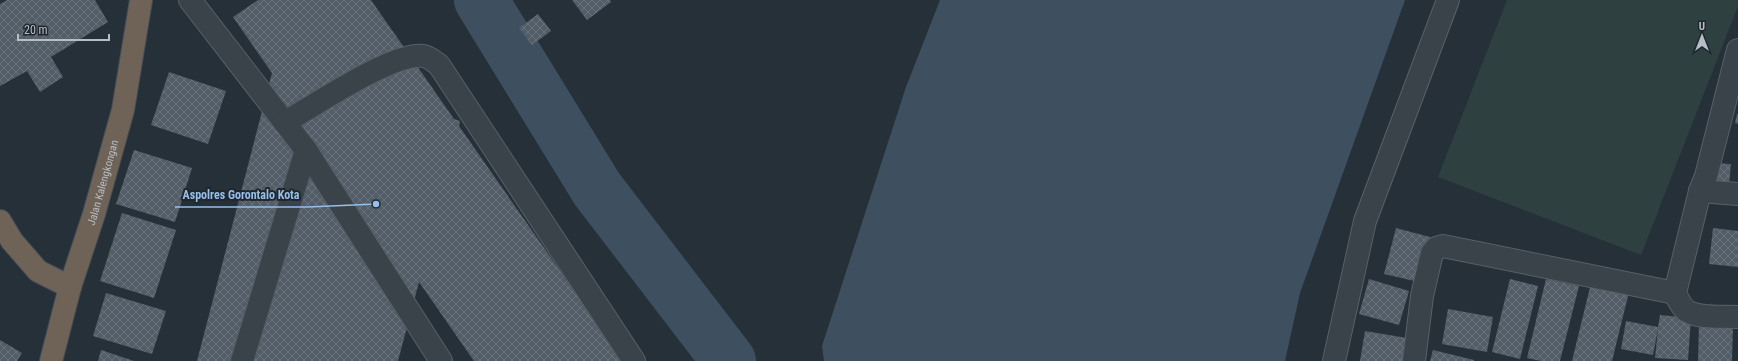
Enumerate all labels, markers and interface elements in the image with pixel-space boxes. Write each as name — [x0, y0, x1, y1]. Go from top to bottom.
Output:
scale bar — [18, 16, 109, 42]
north arrow — [1682, 16, 1722, 56]
text: U — [1699, 20, 1705, 33]
text: 20 m — [24, 23, 48, 37]
street label: Jalan Kalengkongan — [85, 139, 121, 227]
callout: Aspolres Gorontalo Kota — [175, 183, 308, 207]
text: Aspolres Gorontalo Kota — [183, 188, 300, 202]

